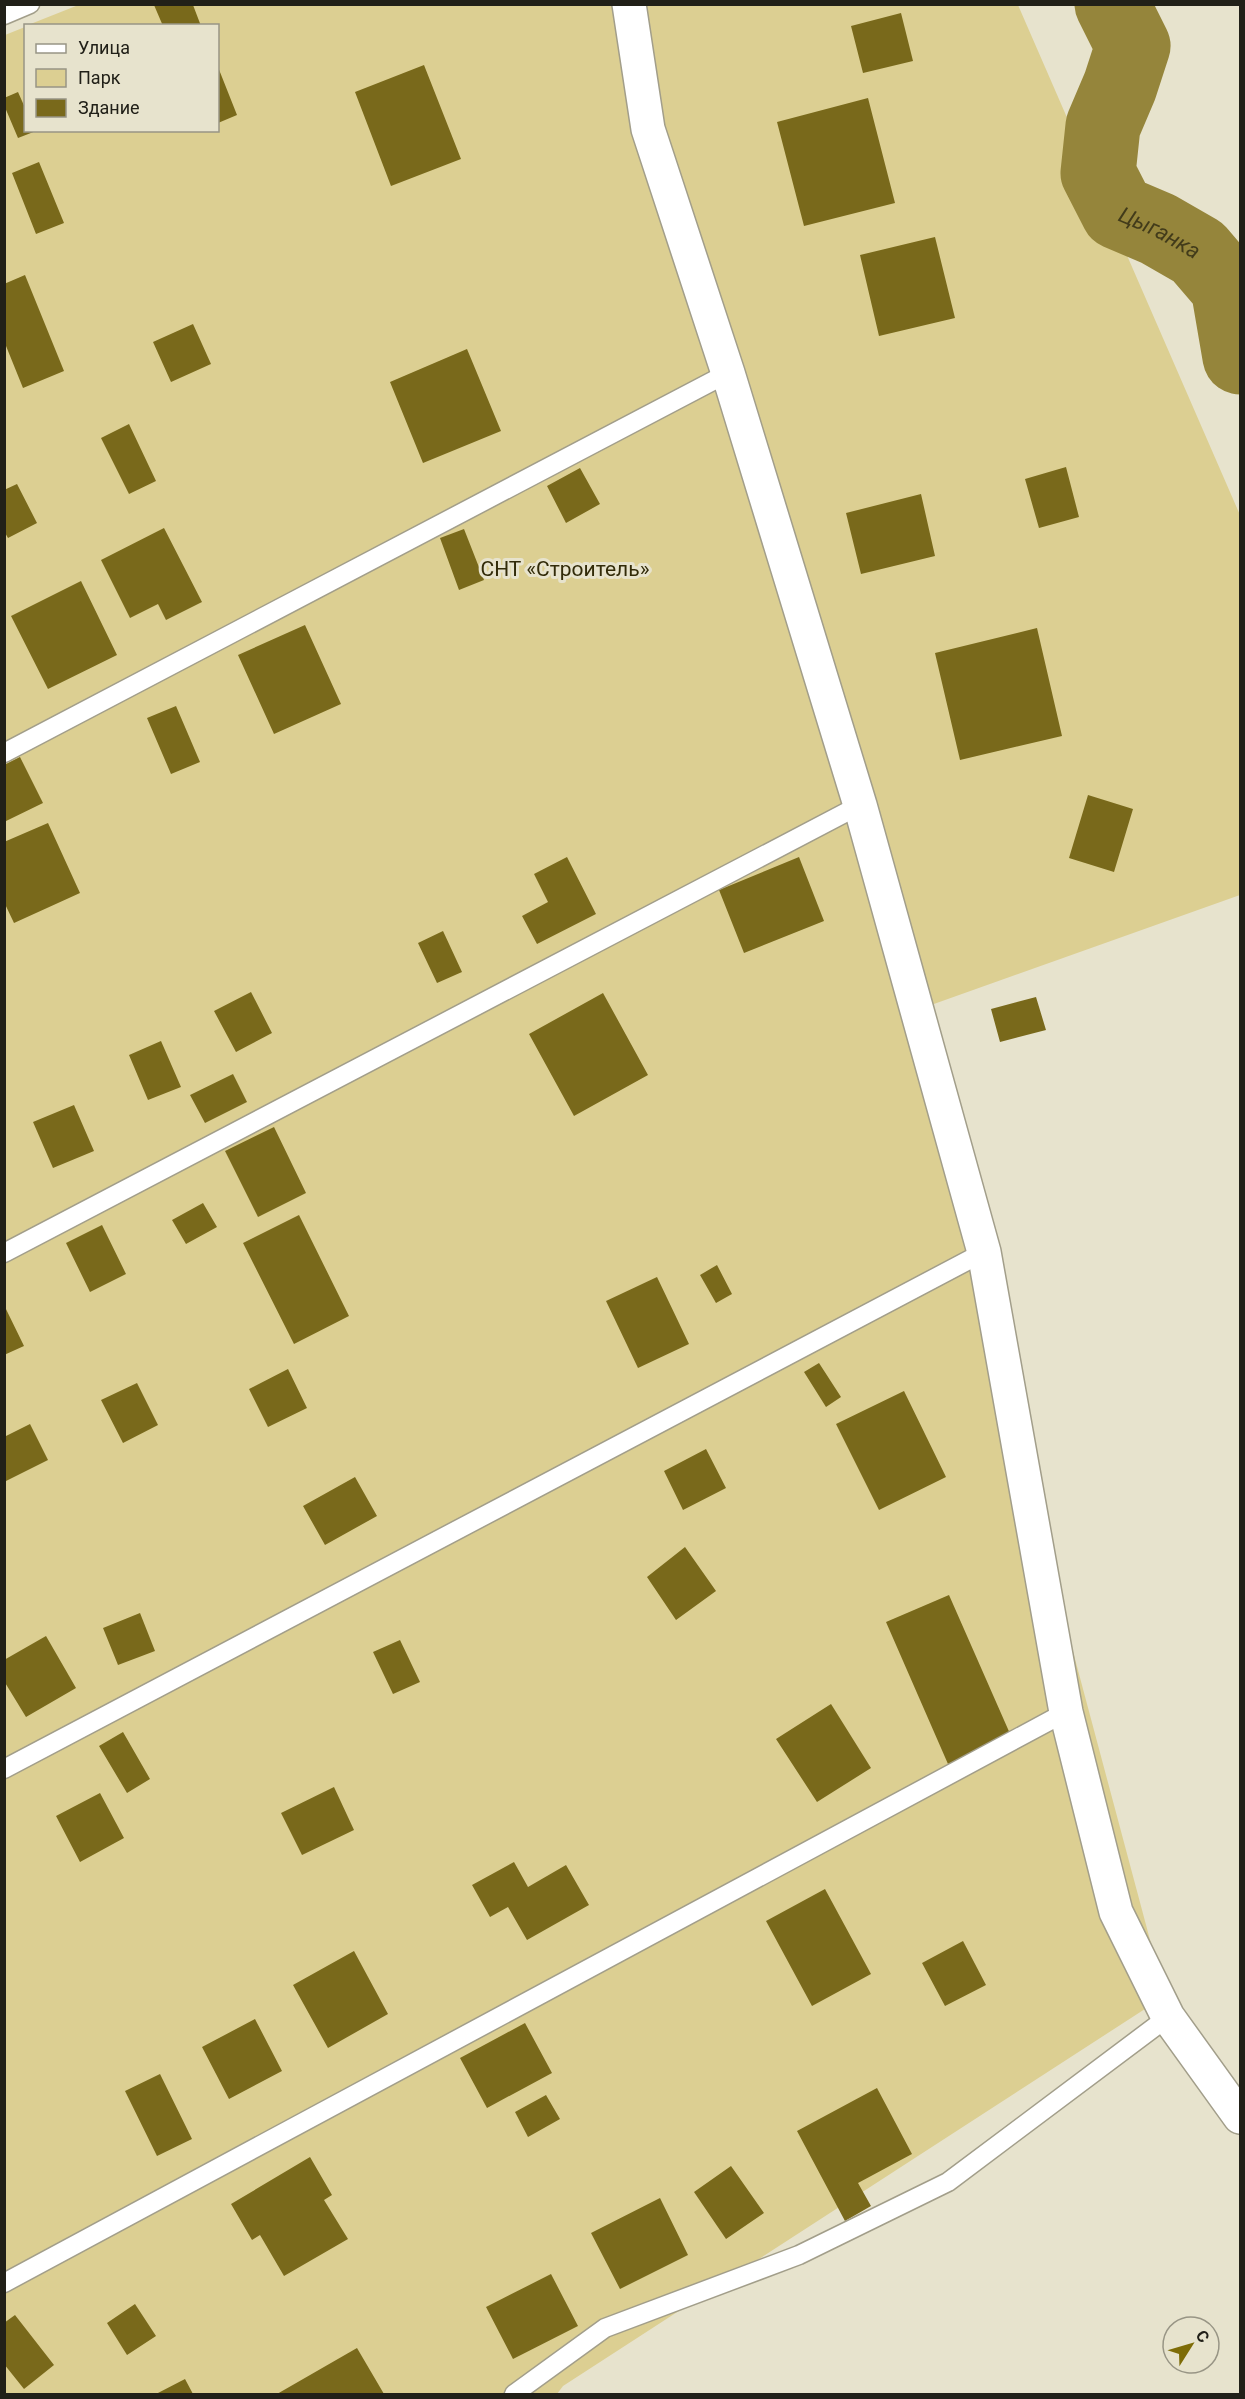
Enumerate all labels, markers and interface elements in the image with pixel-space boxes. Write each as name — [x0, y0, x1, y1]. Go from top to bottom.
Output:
legend — [24, 24, 219, 132]
text: Улица — [78, 37, 130, 58]
text: Парк — [78, 67, 121, 88]
text: Здание — [78, 97, 140, 118]
water label: Цыганка — [1115, 201, 1205, 263]
park label: СНТ «Строитель» — [481, 557, 650, 581]
north arrow — [1161, 2315, 1221, 2375]
text: С — [1192, 2326, 1213, 2346]

